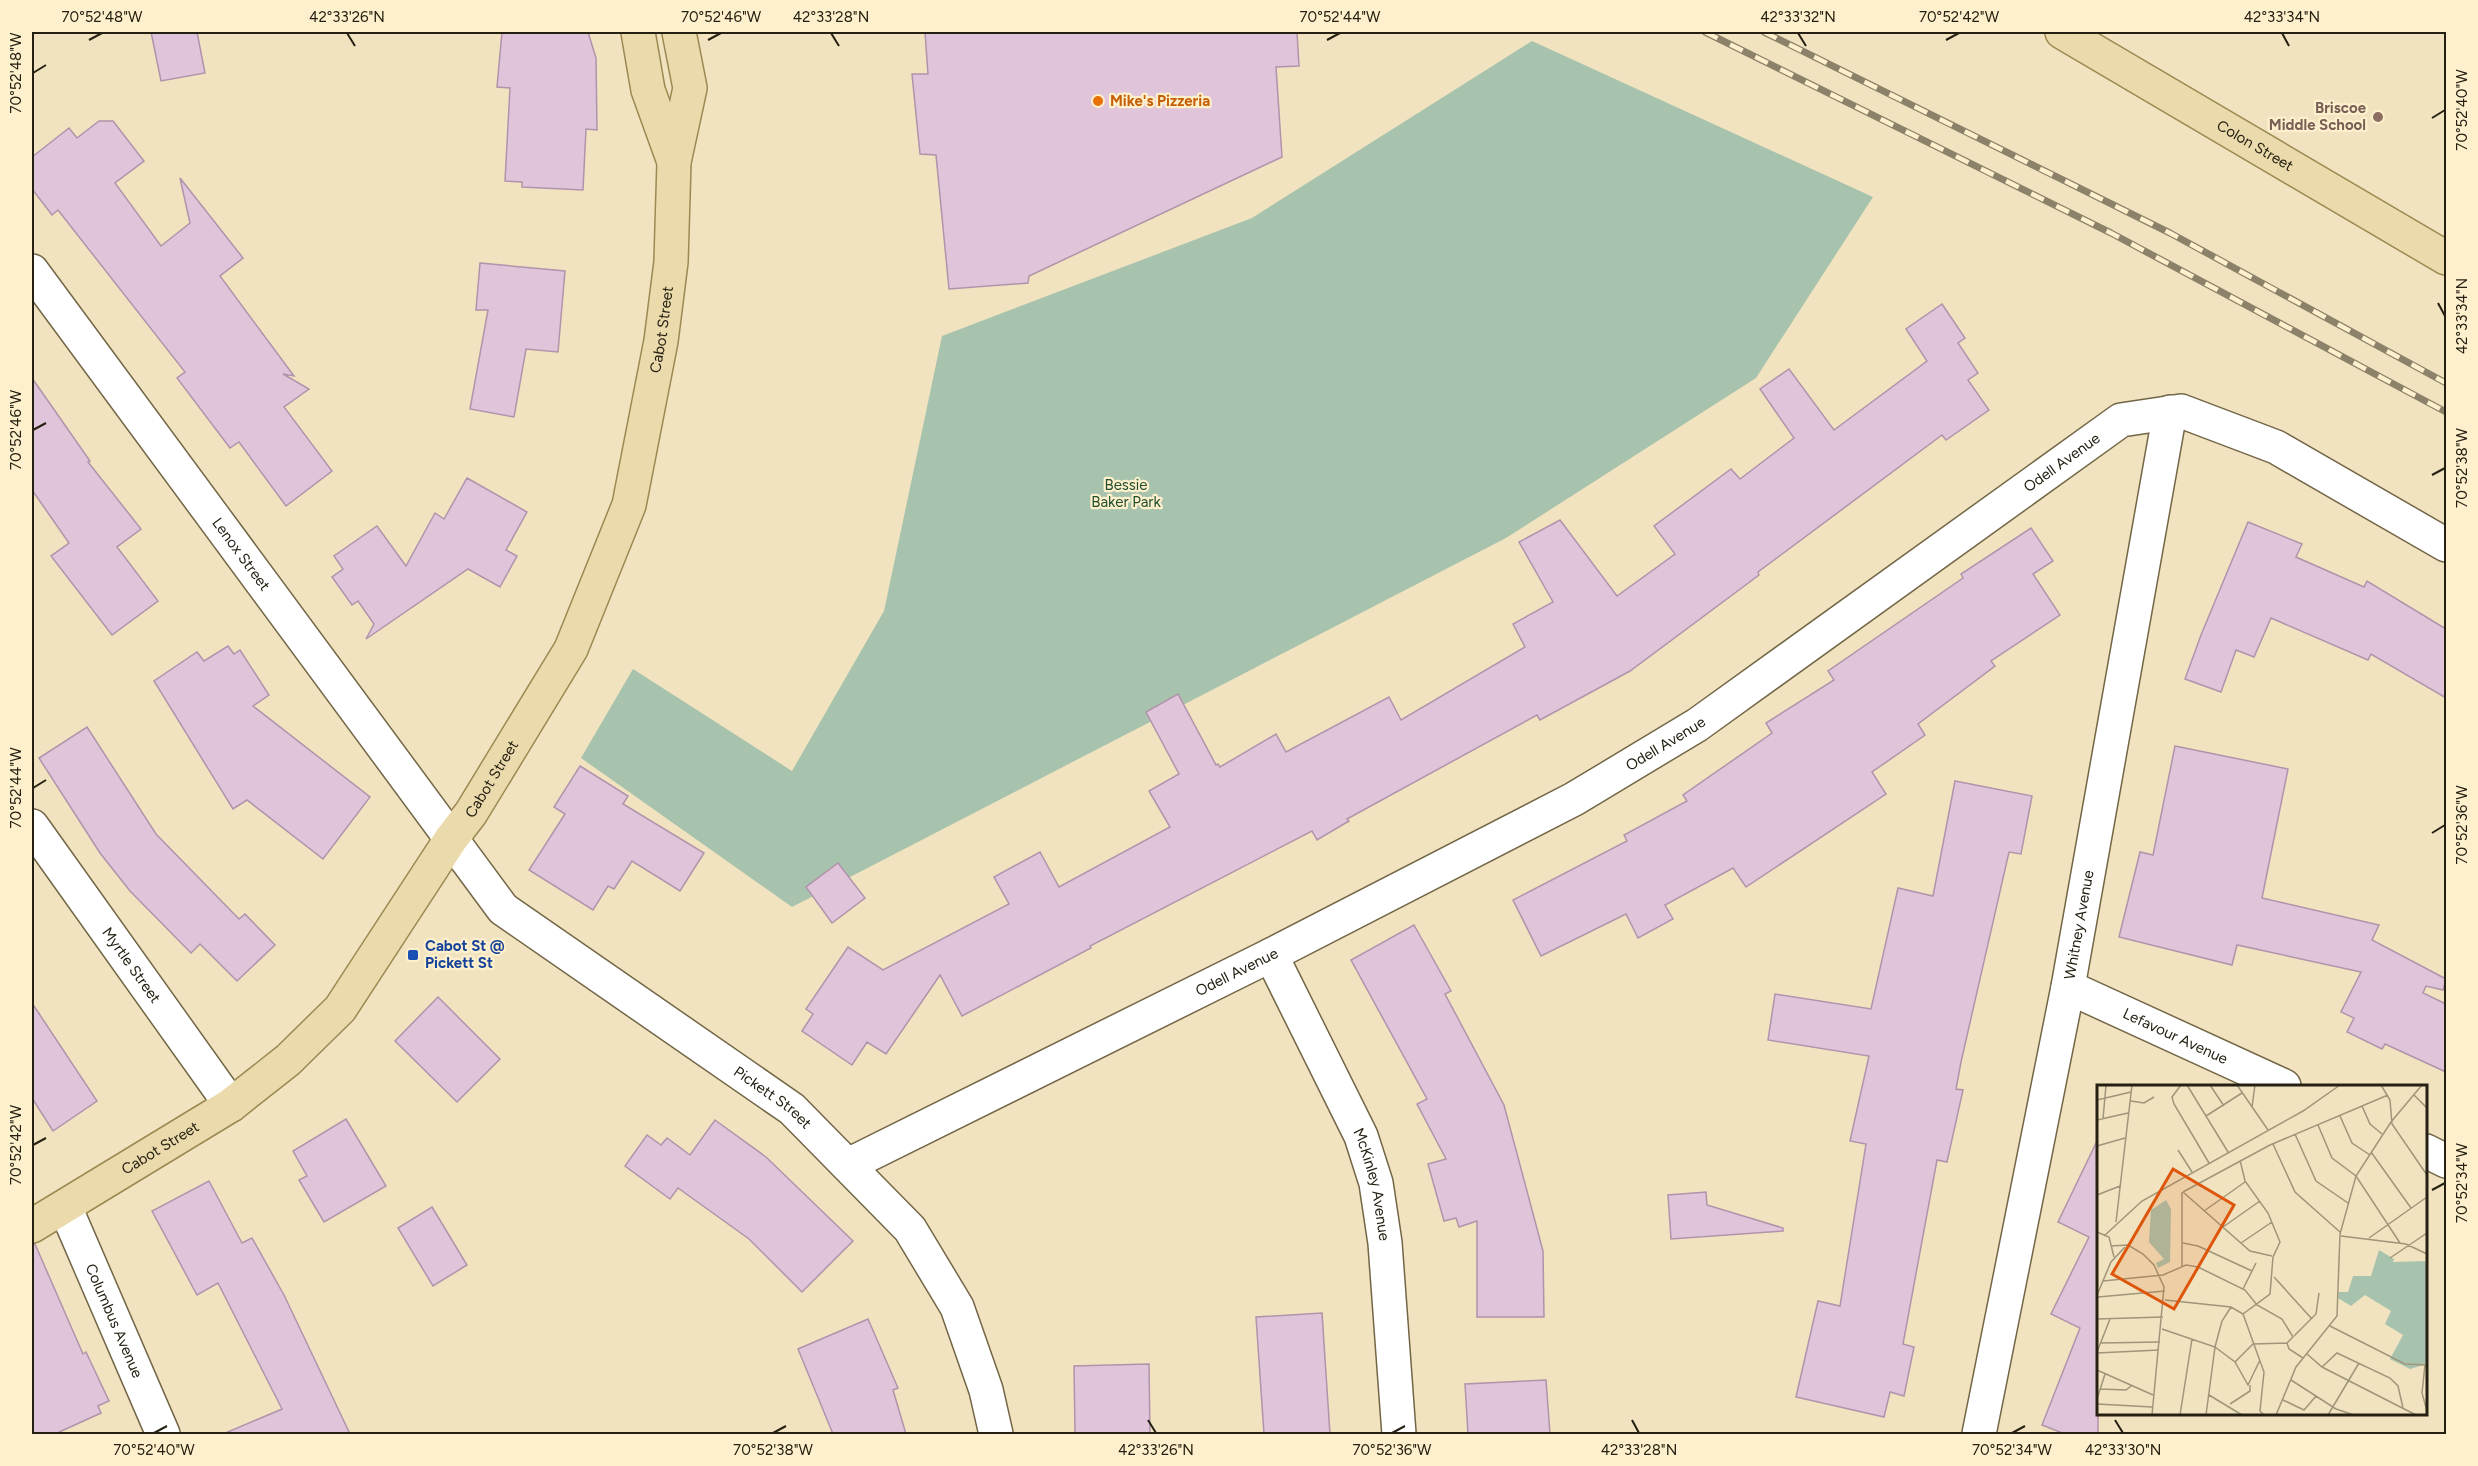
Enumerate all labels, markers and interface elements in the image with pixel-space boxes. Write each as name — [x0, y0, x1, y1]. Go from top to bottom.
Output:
text: 70°52'48"W — [62, 8, 143, 26]
text: 42°33'26"N — [309, 8, 385, 26]
text: 70°52'46"W — [681, 8, 762, 26]
text: 42°33'28"N — [793, 8, 869, 26]
text: 70°52'44"W — [1299, 8, 1381, 26]
text: 42°33'32"N — [1760, 8, 1836, 26]
text: 70°52'42"W — [1919, 8, 2000, 26]
text: 42°33'34"N — [2244, 8, 2320, 26]
text: 70°52'48"W — [7, 32, 25, 113]
text: 70°52'40"W — [2453, 69, 2471, 151]
place label: Mike's Pizzeria — [1110, 92, 1210, 110]
marker: Mike's Pizzeria — [1091, 94, 1105, 108]
place label: Briscoe Middle School — [2269, 99, 2367, 134]
marker: Briscoe Middle School — [2371, 110, 2385, 124]
street label: Colon Street — [2214, 116, 2297, 175]
text: 42°33'34"N — [2453, 278, 2471, 354]
street label: Cabot Street — [646, 285, 677, 374]
text: 70°52'46"W — [7, 389, 25, 470]
text: 70°52'38"W — [2453, 428, 2471, 508]
street label: Odell Avenue — [2020, 429, 2104, 496]
park label: Bessie Baker Park — [1091, 476, 1161, 511]
street label: Lenox Street — [208, 514, 274, 594]
street label: Odell Avenue — [1623, 713, 1709, 775]
street label: Cabot Street — [461, 737, 522, 821]
text: 70°52'44"W — [7, 747, 25, 829]
text: 70°52'36"W — [2453, 785, 2471, 865]
street label: Whitney Avenue — [2061, 869, 2098, 981]
street label: Myrtle Street — [98, 924, 165, 1007]
place label: Cabot St @ Pickett St — [425, 937, 505, 972]
street label: Odell Avenue — [1193, 944, 1281, 1000]
marker: Cabot St @ Pickett St — [406, 948, 420, 962]
street label: Lefavour Avenue — [2120, 1004, 2231, 1068]
street label: Pickett Street — [730, 1062, 815, 1133]
inset map — [2097, 1085, 2427, 1415]
text: 70°52'42"W — [7, 1104, 25, 1185]
street label: Cabot Street — [118, 1117, 202, 1178]
street label: McKinley Avenue — [1349, 1125, 1394, 1242]
text: 70°52'34"W — [2453, 1142, 2471, 1223]
street label: Columbus Avenue — [82, 1261, 147, 1381]
text: 70°52'40"W — [113, 1441, 195, 1459]
text: 70°52'38"W — [733, 1441, 813, 1459]
text: 42°33'26"N — [1118, 1441, 1194, 1459]
text: 70°52'36"W — [1352, 1441, 1432, 1459]
text: 42°33'28"N — [1601, 1441, 1677, 1459]
text: 70°52'34"W — [1972, 1441, 2053, 1459]
text: 42°33'30"N — [2085, 1441, 2161, 1459]

